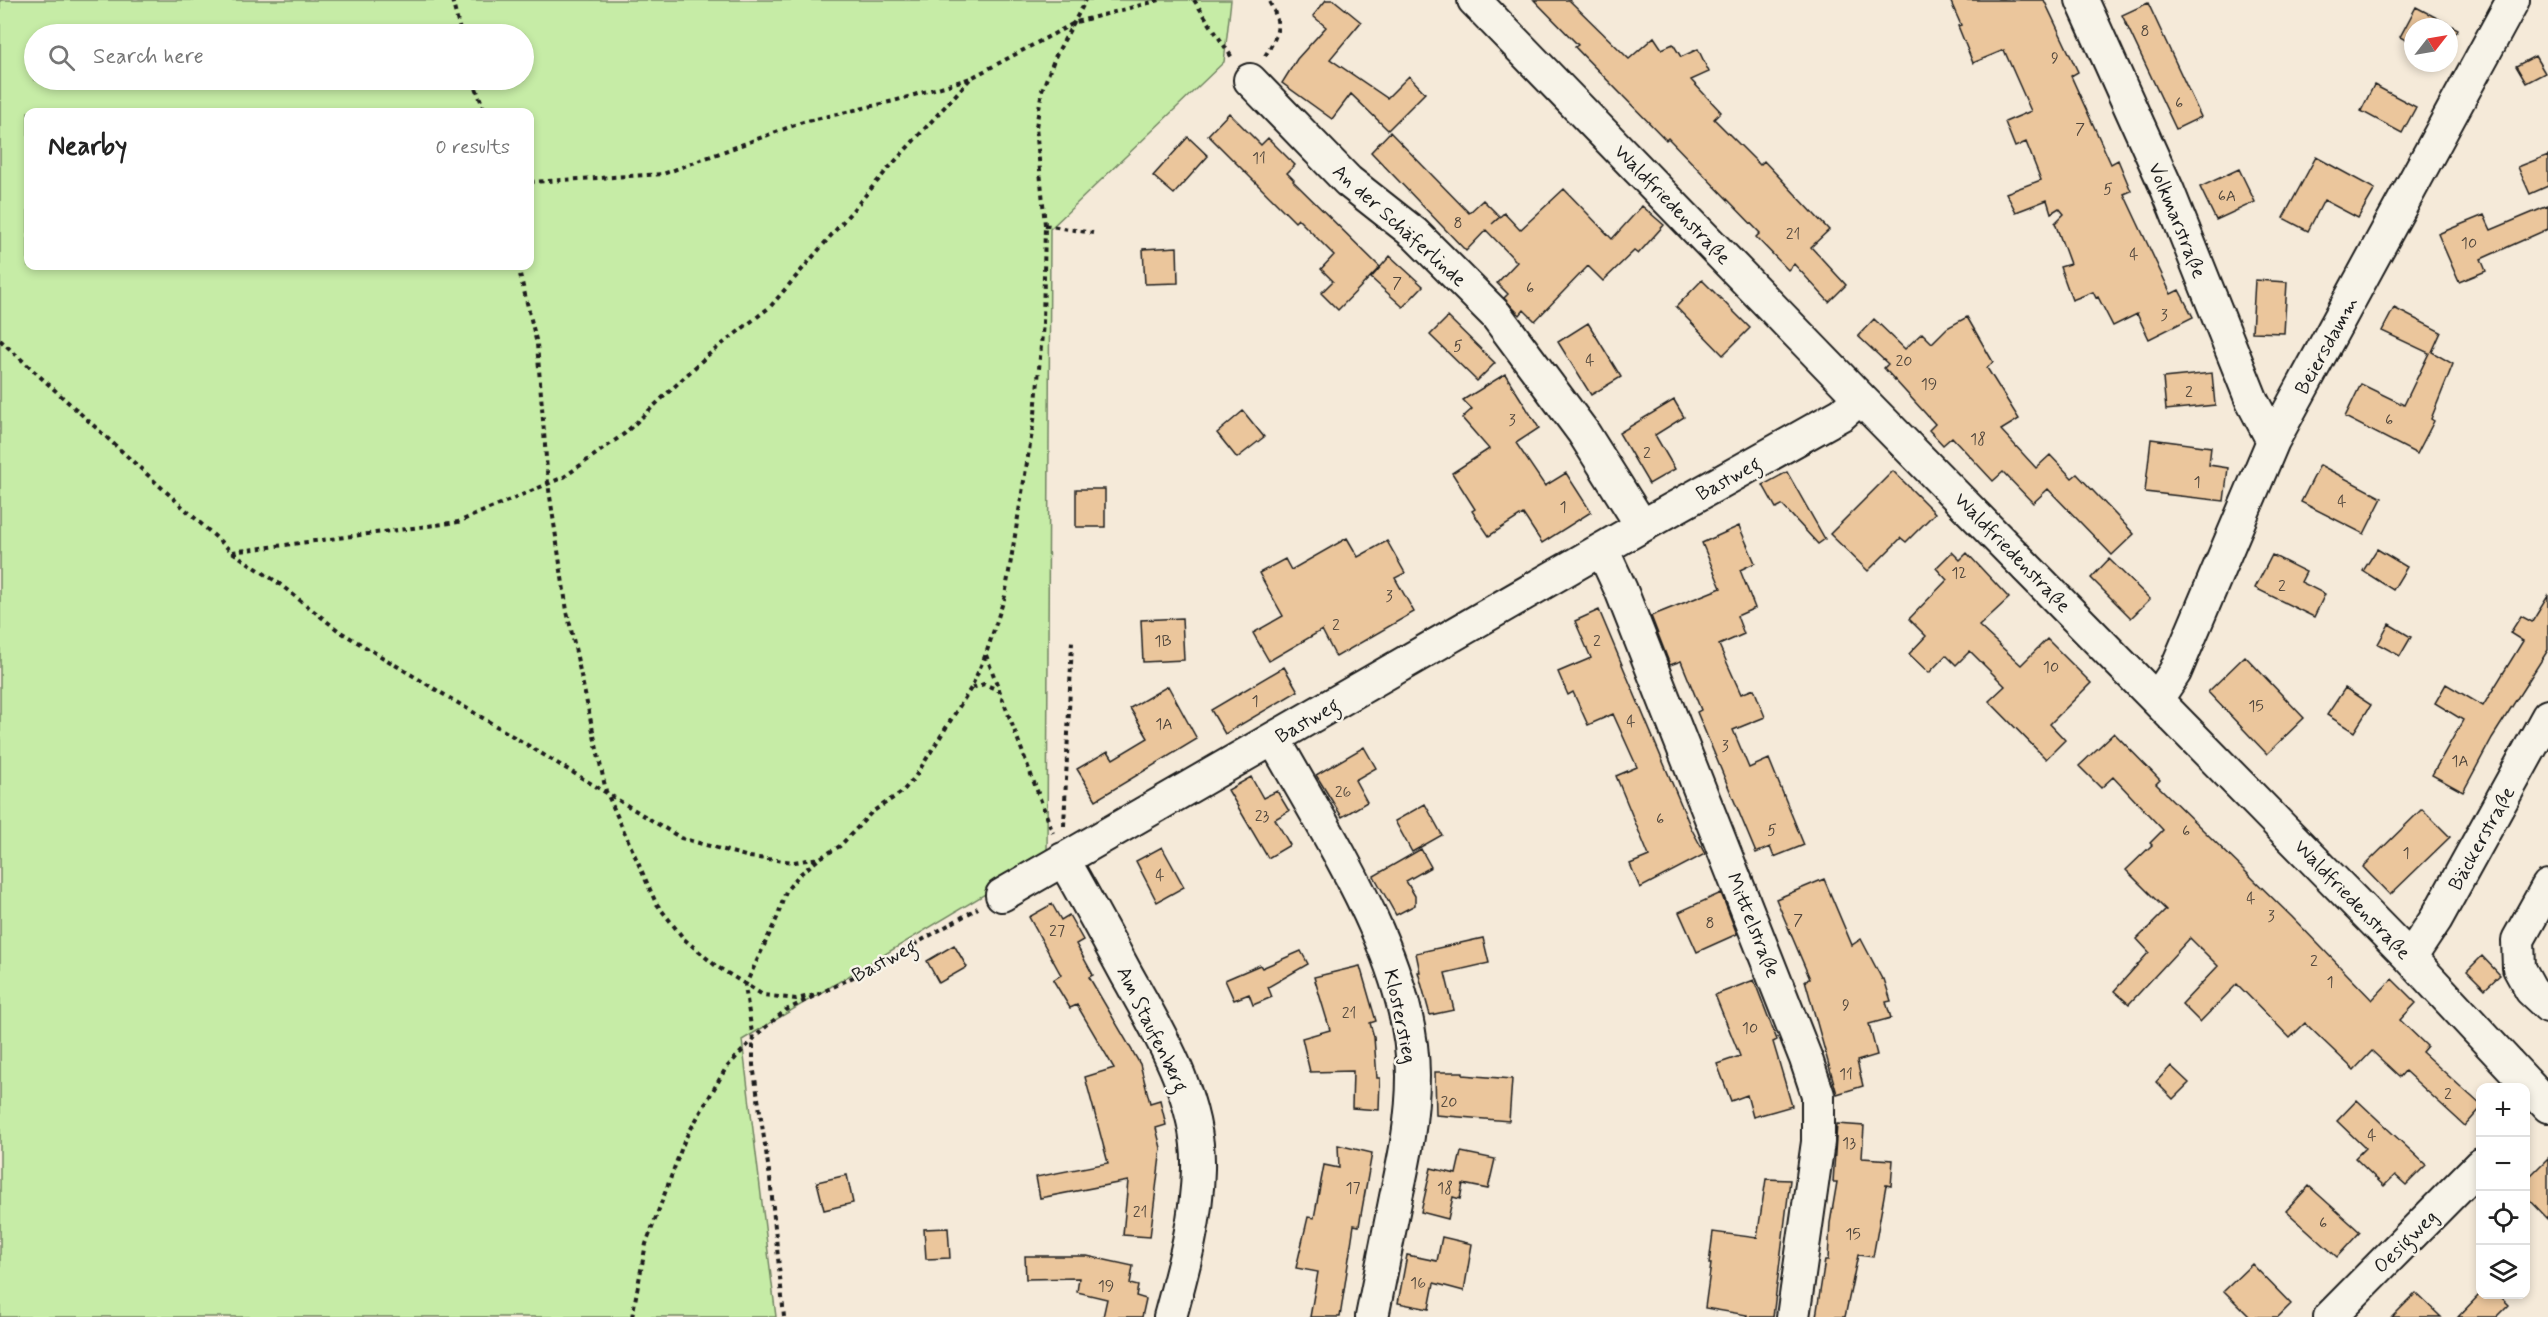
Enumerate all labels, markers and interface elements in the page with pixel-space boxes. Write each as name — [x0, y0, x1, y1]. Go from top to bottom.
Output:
north arrow — [2404, 18, 2458, 72]
house number: 8 — [2140, 21, 2150, 42]
search box — [24, 24, 534, 90]
icon: search — [45, 41, 78, 74]
text: Search here — [93, 43, 204, 71]
house number: 9 — [2051, 48, 2059, 69]
house number: 6 — [2175, 93, 2183, 114]
house number: 7 — [2075, 119, 2085, 140]
text: Nearby — [48, 130, 127, 164]
text: 0 results — [436, 134, 510, 161]
street label: Waldfriedenstraße — [1608, 139, 1736, 271]
house number: 11 — [1252, 148, 1266, 169]
street label: An der Schäferlinde — [1326, 159, 1472, 294]
street label: Volkmarstraße — [2141, 159, 2212, 283]
house number: 5 — [2103, 179, 2113, 200]
house number: 6A — [2218, 186, 2236, 207]
house number: 8 — [1453, 213, 1463, 234]
house number: 21 — [1786, 224, 1800, 245]
house number: 10 — [2461, 233, 2477, 254]
house number: 4 — [2129, 244, 2139, 265]
house number: 7 — [1392, 273, 1402, 294]
house number: 6 — [1526, 278, 1534, 299]
street label: Beiersdamm — [2289, 292, 2365, 400]
house number: 3 — [2160, 305, 2168, 326]
house number: 5 — [1453, 336, 1463, 357]
house number: 4 — [1585, 350, 1595, 371]
house number: 20 — [1896, 351, 1913, 372]
house number: 19 — [1921, 374, 1937, 395]
house number: 2 — [2185, 382, 2193, 403]
house number: 3 — [1508, 410, 1516, 431]
house number: 6 — [2385, 410, 2393, 431]
house number: 18 — [1970, 429, 1986, 450]
house number: 2 — [1643, 443, 1651, 464]
street label: Bastweg — [1692, 451, 1767, 510]
house number: 1 — [2193, 472, 2201, 493]
street label: Waldfriedenstraße — [1948, 487, 2076, 619]
house number: 4 — [2337, 491, 2347, 512]
house number: 1 — [1559, 497, 1567, 518]
house number: 12 — [1951, 563, 1967, 584]
house number: 2 — [2278, 576, 2286, 597]
house number: 3 — [1385, 586, 1393, 607]
house number: 2 — [1332, 615, 1340, 636]
house number: 1B — [1154, 631, 1172, 652]
house number: 2 — [1593, 631, 1601, 652]
house number: 10 — [2043, 657, 2059, 678]
house number: 1 — [1251, 691, 1259, 712]
street label: Bastweg — [1271, 692, 1346, 752]
house number: 15 — [2248, 696, 2264, 717]
house number: 4 — [1626, 711, 1636, 732]
house number: 1A — [1155, 714, 1173, 735]
house number: 3 — [1721, 736, 1729, 757]
house number: 1A — [2451, 751, 2469, 772]
house number: 26 — [1335, 782, 1351, 803]
street label: Bäckerstraße — [2443, 782, 2522, 896]
house number: 23 — [1255, 806, 1270, 827]
house number: 6 — [1656, 809, 1664, 830]
house number: 5 — [1767, 820, 1777, 841]
house number: 6 — [2182, 821, 2190, 842]
street label: Waldfriedenstraße — [2288, 834, 2416, 966]
house number: 1 — [2402, 843, 2410, 864]
house number: 4 — [1155, 865, 1165, 886]
street label: Mittelstraße — [1719, 869, 1786, 982]
house number: 4 — [2246, 888, 2256, 909]
house number: 3 — [2267, 906, 2275, 927]
house number: 7 — [1793, 910, 1803, 931]
house number: 8 — [1705, 913, 1715, 934]
house number: 27 — [1049, 921, 1065, 942]
street label: Bastweg — [848, 933, 923, 991]
house number: 2 — [2310, 951, 2318, 972]
street label: Am Staufenberg — [1108, 962, 1194, 1098]
street label: Klosterstieg — [1376, 967, 1423, 1066]
house number: 1 — [2326, 972, 2334, 993]
house number: 9 — [1842, 995, 1850, 1016]
house number: 21 — [1342, 1003, 1356, 1024]
house number: 10 — [1742, 1018, 1758, 1039]
house number: 11 — [1839, 1064, 1853, 1085]
map controls — [2476, 1083, 2530, 1299]
button: + — [2476, 1083, 2530, 1137]
house number: 2 — [2444, 1084, 2452, 1105]
house number: 20 — [1441, 1092, 1458, 1113]
house number: 4 — [2367, 1125, 2377, 1146]
house number: 13 — [1842, 1133, 1856, 1154]
button: − — [2476, 1137, 2530, 1191]
house number: 17 — [1345, 1178, 1361, 1199]
house number: 18 — [1437, 1178, 1453, 1199]
button: locate — [2476, 1191, 2530, 1245]
house number: 21 — [1133, 1202, 1147, 1223]
street label: Oesigweg — [2368, 1204, 2445, 1281]
house number: 6 — [2319, 1213, 2327, 1234]
house number: 15 — [1845, 1224, 1861, 1245]
button: layers — [2476, 1245, 2530, 1299]
house number: 16 — [1410, 1273, 1426, 1294]
house number: 19 — [1098, 1276, 1114, 1297]

